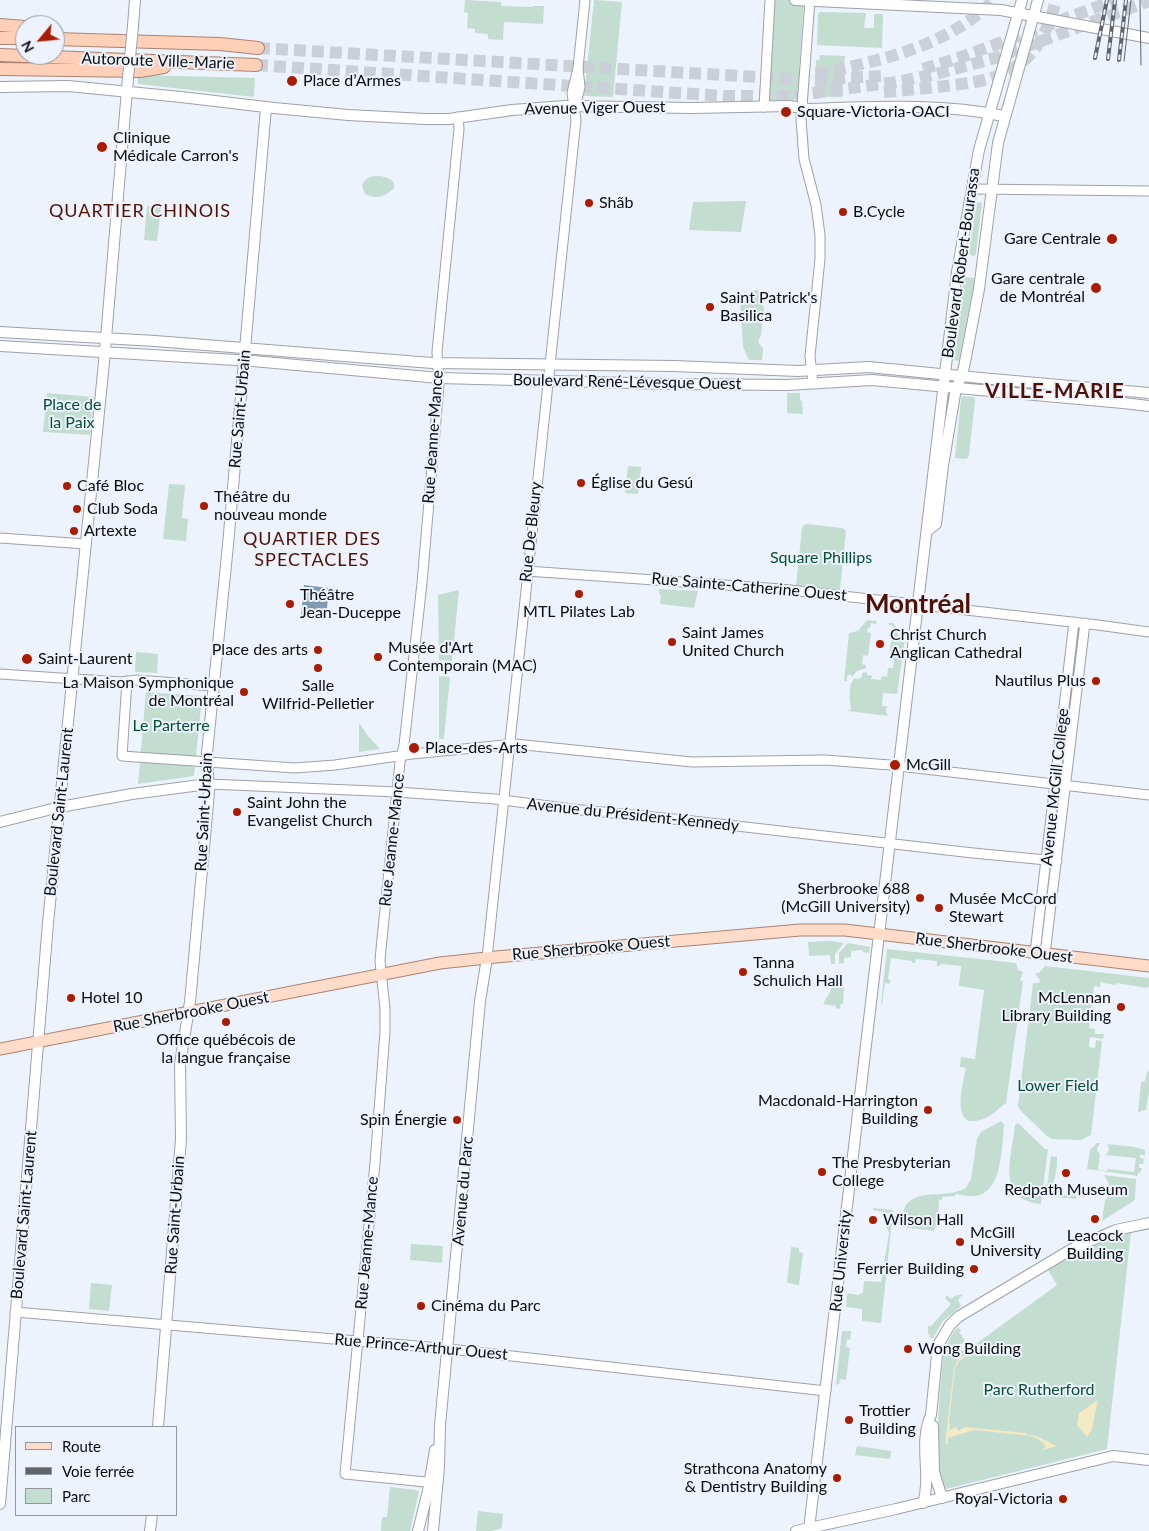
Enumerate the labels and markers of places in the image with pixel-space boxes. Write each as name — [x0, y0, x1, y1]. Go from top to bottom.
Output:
place label: Place d’Armes — [303, 71, 401, 91]
marker: Place d’Armes — [285, 74, 299, 88]
place label: Square-Victoria-OACI — [797, 102, 950, 122]
marker: Square-Victoria-OACI — [779, 105, 793, 119]
place label: Clinique Médicale Carron's — [113, 128, 239, 166]
marker: Clinique Médicale Carron's — [95, 140, 109, 154]
place label: Shãb — [599, 193, 633, 213]
marker: Shãb — [583, 197, 595, 209]
place label: B.Cycle — [853, 202, 905, 222]
marker: B.Cycle — [837, 206, 849, 218]
place label: Gare Centrale — [1004, 229, 1101, 249]
marker: Gare Centrale — [1105, 232, 1119, 246]
place label: Gare centrale de Montréal — [991, 269, 1085, 307]
marker: Gare centrale de Montréal — [1089, 281, 1103, 295]
place label: Saint Patrick's Basilica — [720, 288, 817, 326]
marker: Saint Patrick's Basilica — [704, 301, 716, 313]
place label: Église du Gesú — [591, 473, 693, 493]
place label: Café Bloc — [77, 476, 144, 496]
marker: Église du Gesú — [575, 477, 587, 489]
marker: Café Bloc — [61, 480, 73, 492]
place label: Théâtre du nouveau monde — [214, 487, 327, 525]
place label: Club Soda — [87, 499, 158, 519]
marker: Théâtre du nouveau monde — [198, 500, 210, 512]
marker: Club Soda — [71, 503, 83, 515]
place label: Artexte — [84, 521, 137, 541]
marker: Artexte — [68, 525, 80, 537]
place label: Théâtre Jean-Duceppe — [300, 585, 401, 623]
marker: MTL Pilates Lab — [573, 588, 585, 600]
marker: Théâtre Jean-Duceppe — [284, 598, 296, 610]
place label: MTL Pilates Lab — [523, 602, 635, 622]
place label: Saint James United Church — [682, 623, 784, 661]
place label: Christ Church Anglican Cathedral — [890, 625, 1022, 663]
marker: Saint James United Church — [666, 636, 678, 648]
place label: Musée d'Art Contemporain (MAC) — [388, 638, 537, 676]
marker: Christ Church Anglican Cathedral — [874, 638, 886, 650]
place label: Place des arts — [212, 640, 308, 660]
marker: Place des arts — [312, 644, 324, 656]
place label: Saint-Laurent — [38, 649, 132, 669]
marker: Musée d'Art Contemporain (MAC) — [372, 651, 384, 663]
marker: Saint-Laurent — [20, 652, 34, 666]
marker: Salle Wilfrid-Pelletier — [312, 662, 324, 674]
place label: Nautilus Plus — [994, 671, 1086, 691]
place label: La Maison Symphonique de Montréal — [63, 673, 234, 711]
marker: Nautilus Plus — [1090, 675, 1102, 687]
place label: Salle Wilfrid-Pelletier — [262, 676, 374, 714]
marker: La Maison Symphonique de Montréal — [238, 686, 250, 698]
place label: Place-des-Arts — [425, 738, 528, 758]
marker: Place-des-Arts — [407, 741, 421, 755]
place label: McGill — [906, 755, 951, 775]
marker: McGill — [888, 758, 902, 772]
place label: Saint John the Evangelist Church — [247, 793, 372, 831]
marker: Saint John the Evangelist Church — [231, 806, 243, 818]
place label: Sherbrooke 688 (McGill University) — [781, 879, 910, 917]
place label: Musée McCord Stewart — [949, 889, 1057, 927]
marker: Sherbrooke 688 (McGill University) — [914, 892, 926, 904]
marker: Musée McCord Stewart — [933, 902, 945, 914]
place label: Tanna Schulich Hall — [753, 953, 843, 991]
marker: Tanna Schulich Hall — [737, 966, 749, 978]
place label: Hotel 10 — [81, 988, 142, 1008]
place label: McLennan Library Building — [1001, 988, 1111, 1026]
marker: Hotel 10 — [65, 992, 77, 1004]
marker: McLennan Library Building — [1115, 1001, 1127, 1013]
marker: Office québécois de la langue française — [220, 1016, 232, 1028]
place label: Office québécois de la langue française — [156, 1030, 296, 1068]
place label: Macdonald-Harrington Building — [758, 1091, 918, 1129]
marker: Macdonald-Harrington Building — [922, 1104, 934, 1116]
place label: Spin Énergie — [360, 1110, 447, 1130]
marker: Spin Énergie — [451, 1114, 463, 1126]
place label: The Presbyterian College — [832, 1153, 951, 1191]
marker: The Presbyterian College — [816, 1166, 828, 1178]
marker: Redpath Museum — [1060, 1167, 1072, 1179]
place label: Redpath Museum — [1004, 1180, 1128, 1200]
place label: Wilson Hall — [883, 1210, 964, 1230]
marker: Leacock Building — [1089, 1213, 1101, 1225]
marker: Wilson Hall — [867, 1214, 879, 1226]
place label: McGill University — [970, 1223, 1041, 1261]
place label: Leacock Building — [1067, 1226, 1123, 1264]
marker: McGill University — [954, 1236, 966, 1248]
place label: Ferrier Building — [857, 1259, 964, 1279]
marker: Ferrier Building — [968, 1263, 980, 1275]
place label: Cinéma du Parc — [431, 1296, 541, 1316]
marker: Cinéma du Parc — [415, 1300, 427, 1312]
place label: Wong Building — [918, 1339, 1021, 1359]
marker: Wong Building — [902, 1343, 914, 1355]
place label: Trottier Building — [859, 1401, 916, 1439]
marker: Trottier Building — [843, 1414, 855, 1426]
place label: Strathcona Anatomy & Dentistry Building — [684, 1459, 827, 1497]
marker: Strathcona Anatomy & Dentistry Building — [831, 1472, 843, 1484]
place label: Royal-Victoria — [955, 1489, 1053, 1509]
marker: Royal-Victoria — [1057, 1493, 1069, 1505]

